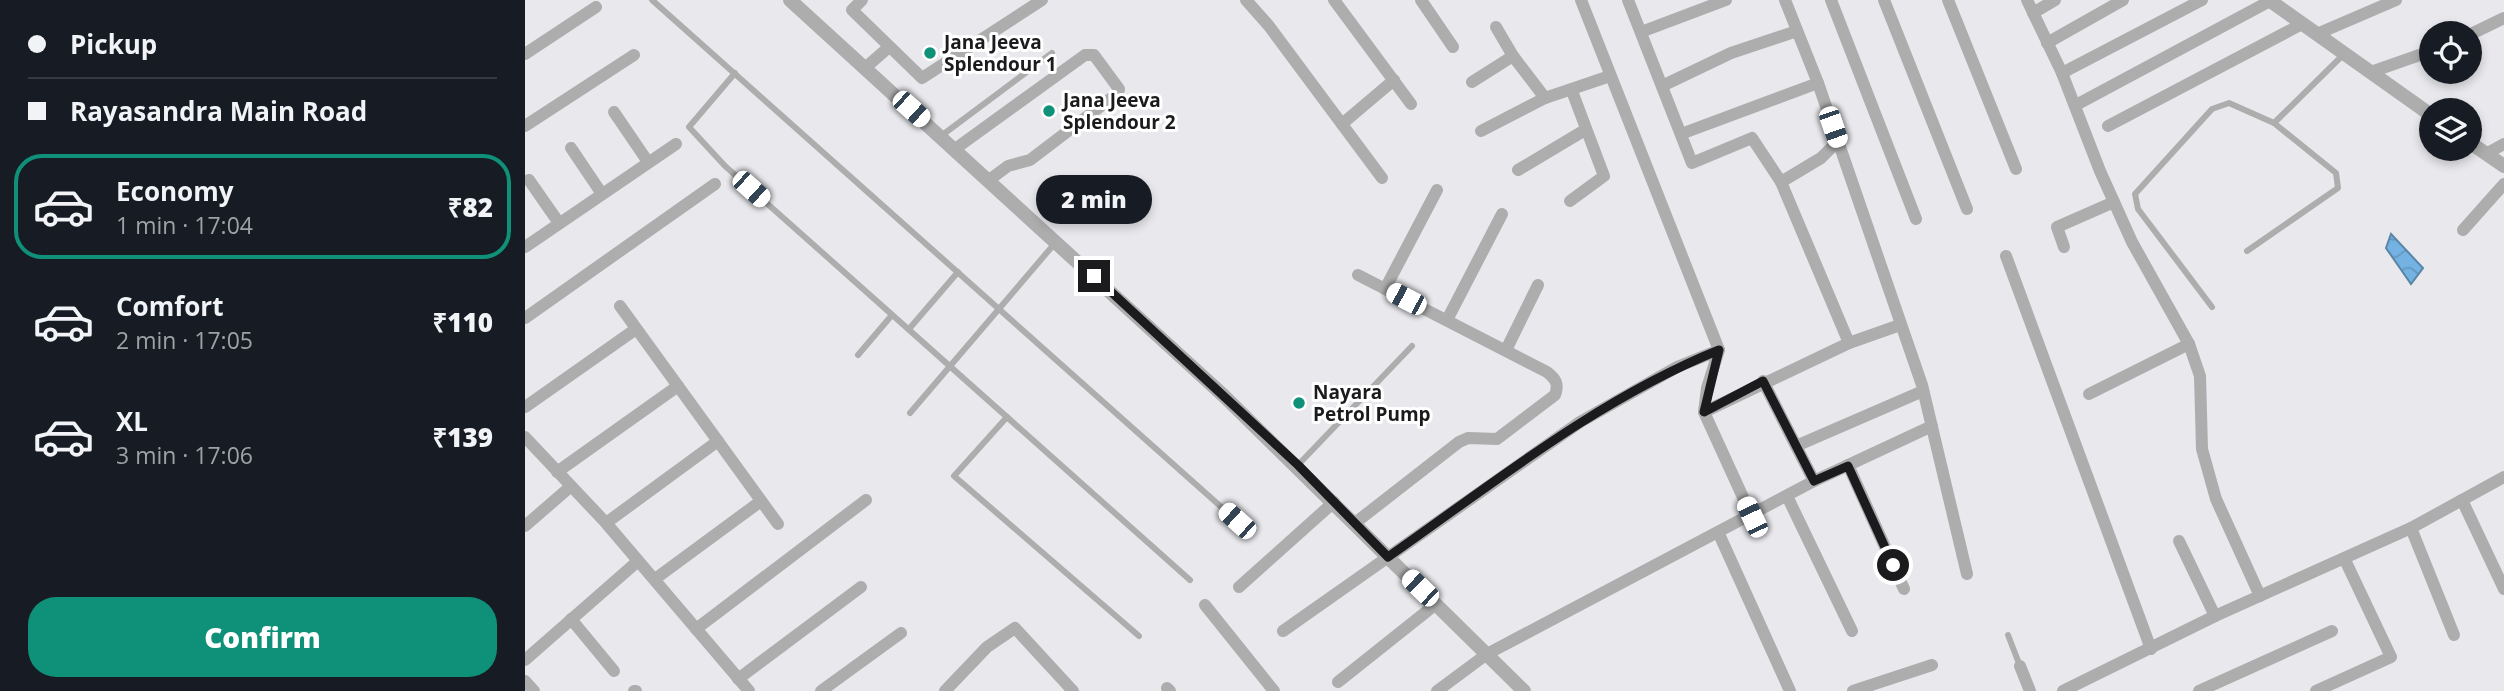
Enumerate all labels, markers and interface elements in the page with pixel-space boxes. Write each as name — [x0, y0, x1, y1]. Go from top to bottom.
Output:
map controls — [2419, 21, 2482, 161]
button: locate — [2419, 21, 2482, 84]
text: Pickup — [70, 26, 157, 62]
place label: Jana Jeeva Splendour 1 — [942, 29, 1057, 77]
marker: Jana Jeeva Splendour 1 — [922, 45, 938, 61]
car — [889, 87, 934, 131]
place label: Jana Jeeva Splendour 2 — [1061, 87, 1176, 135]
text: Rayasandra Main Road — [70, 93, 367, 129]
button: layers — [2419, 98, 2482, 161]
marker: Jana Jeeva Splendour 2 — [1041, 103, 1057, 119]
car — [1817, 104, 1850, 150]
car — [729, 167, 774, 211]
text: Economy — [116, 173, 234, 209]
callout: 2 min — [1036, 174, 1152, 224]
icon: car — [32, 175, 95, 238]
text: 2 min — [1061, 183, 1127, 215]
text: ₹82 — [448, 189, 493, 225]
text: 1 min · 17:04 — [116, 209, 253, 241]
route end — [1078, 260, 1110, 292]
car — [1383, 280, 1430, 318]
text: Comfort — [116, 288, 223, 324]
icon: car — [32, 290, 95, 353]
text: ₹110 — [432, 304, 493, 340]
text: 2 min · 17:05 — [116, 324, 253, 356]
place label: Nayara Petrol Pump — [1313, 379, 1431, 427]
marker: Nayara Petrol Pump — [1291, 395, 1307, 411]
text: XL — [116, 403, 148, 439]
icon: car — [32, 405, 95, 468]
text: ₹139 — [432, 419, 493, 455]
text: 3 min · 17:06 — [116, 439, 253, 471]
car — [1734, 494, 1771, 540]
car — [1215, 499, 1260, 543]
route start — [1877, 549, 1909, 581]
car — [1398, 566, 1443, 610]
button: Confirm — [28, 597, 497, 677]

